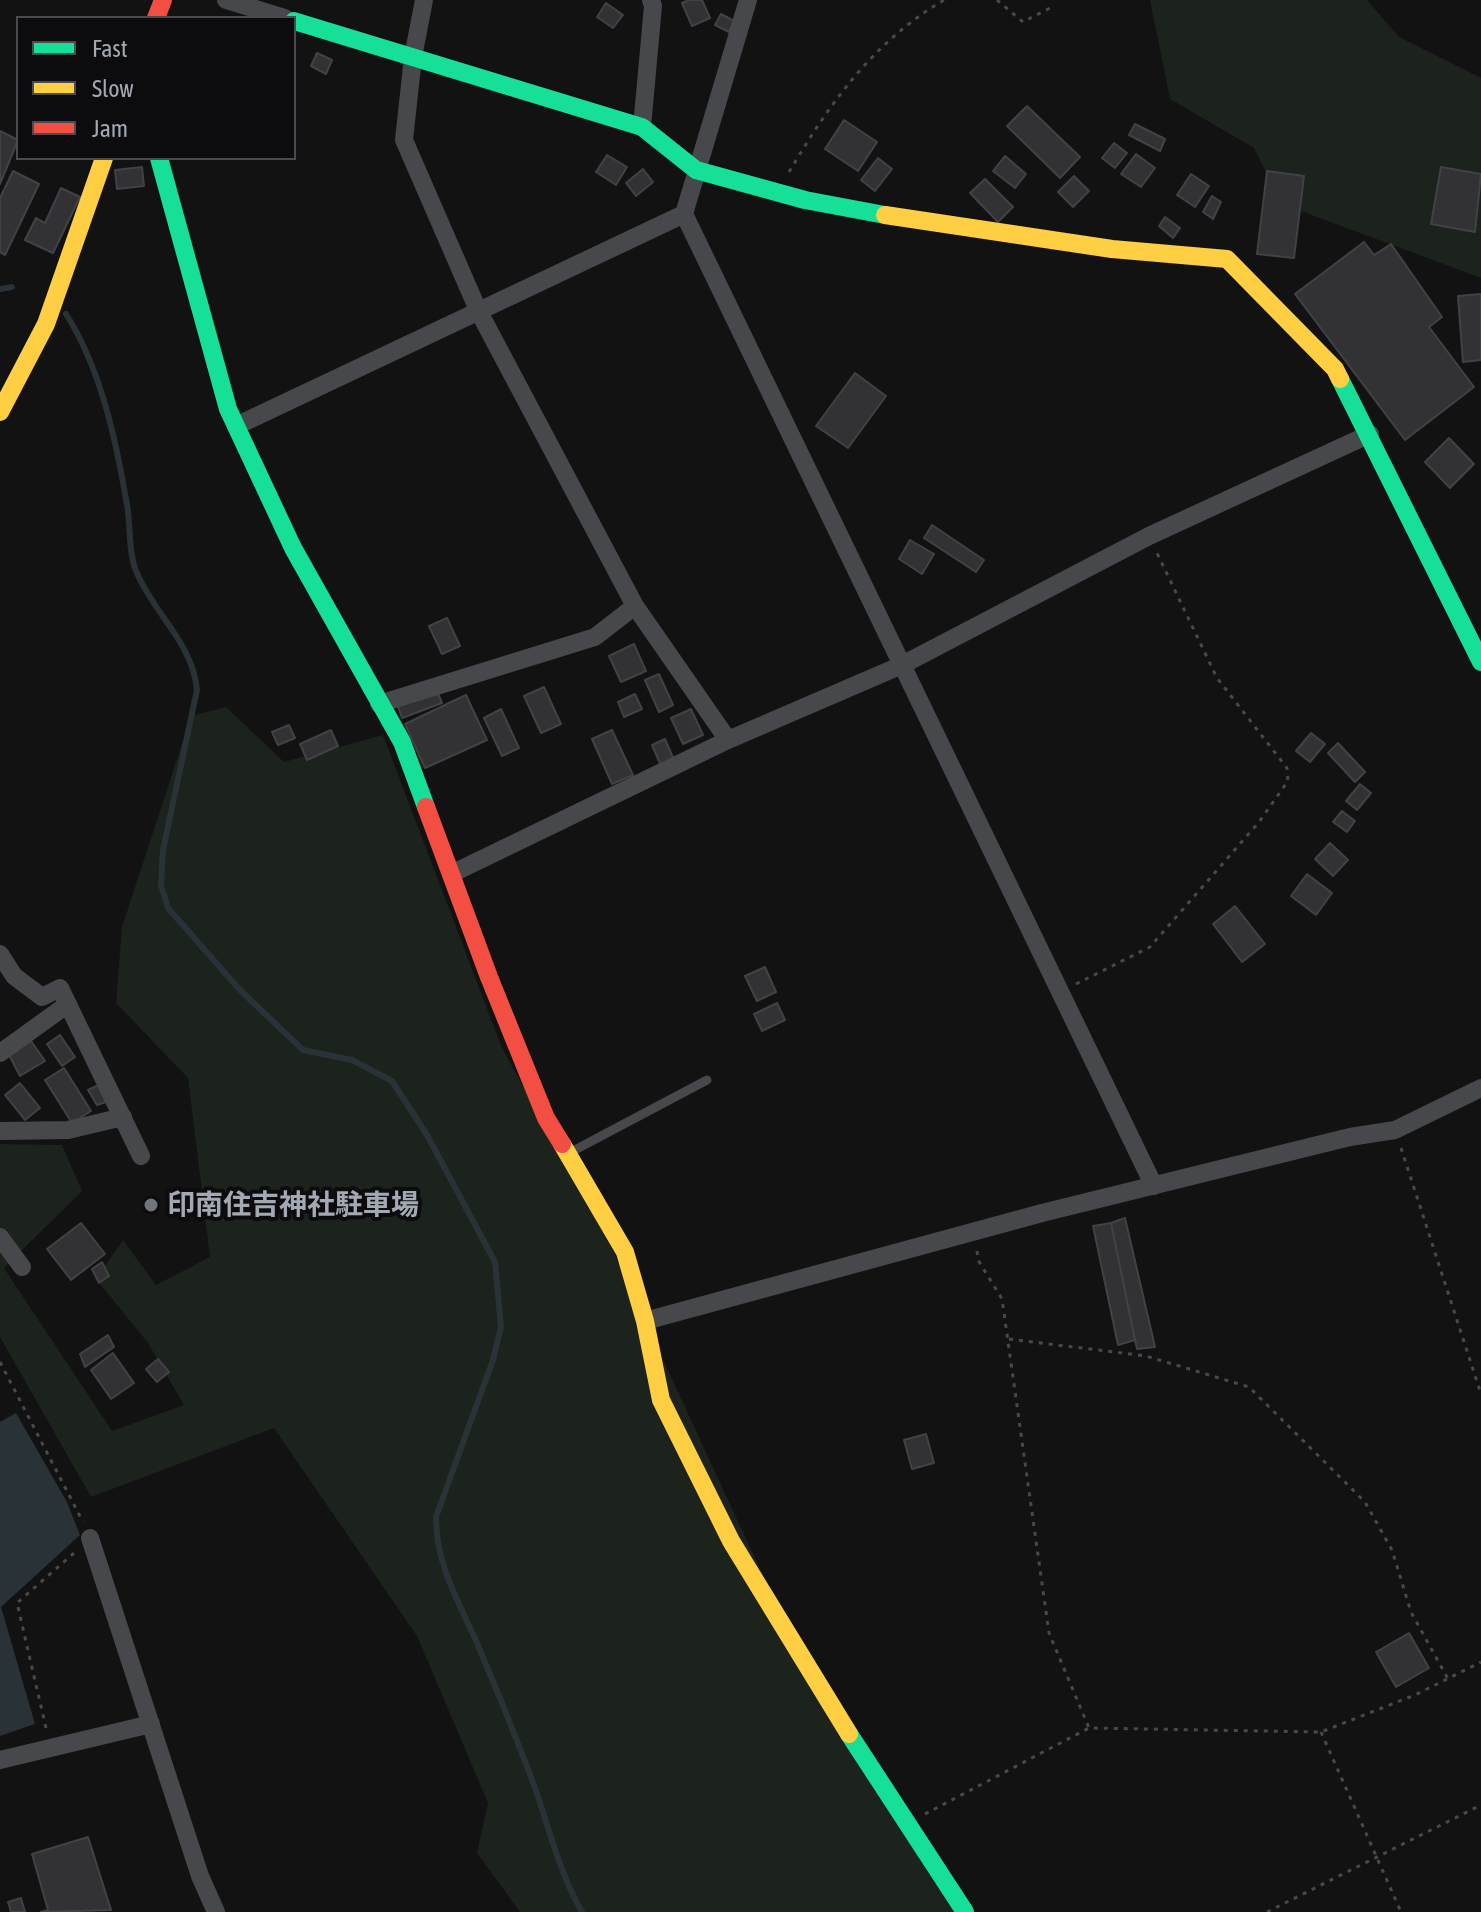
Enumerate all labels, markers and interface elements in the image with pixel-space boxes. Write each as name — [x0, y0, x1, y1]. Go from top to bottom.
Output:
legend — [16, 16, 296, 160]
text: Fast — [92, 35, 128, 62]
text: Slow — [92, 75, 134, 102]
text: Jam — [92, 115, 128, 142]
place label: 印南住吉神社駐車場 — [167, 1188, 419, 1222]
marker: 印南住吉神社駐車場 — [142, 1196, 160, 1214]

